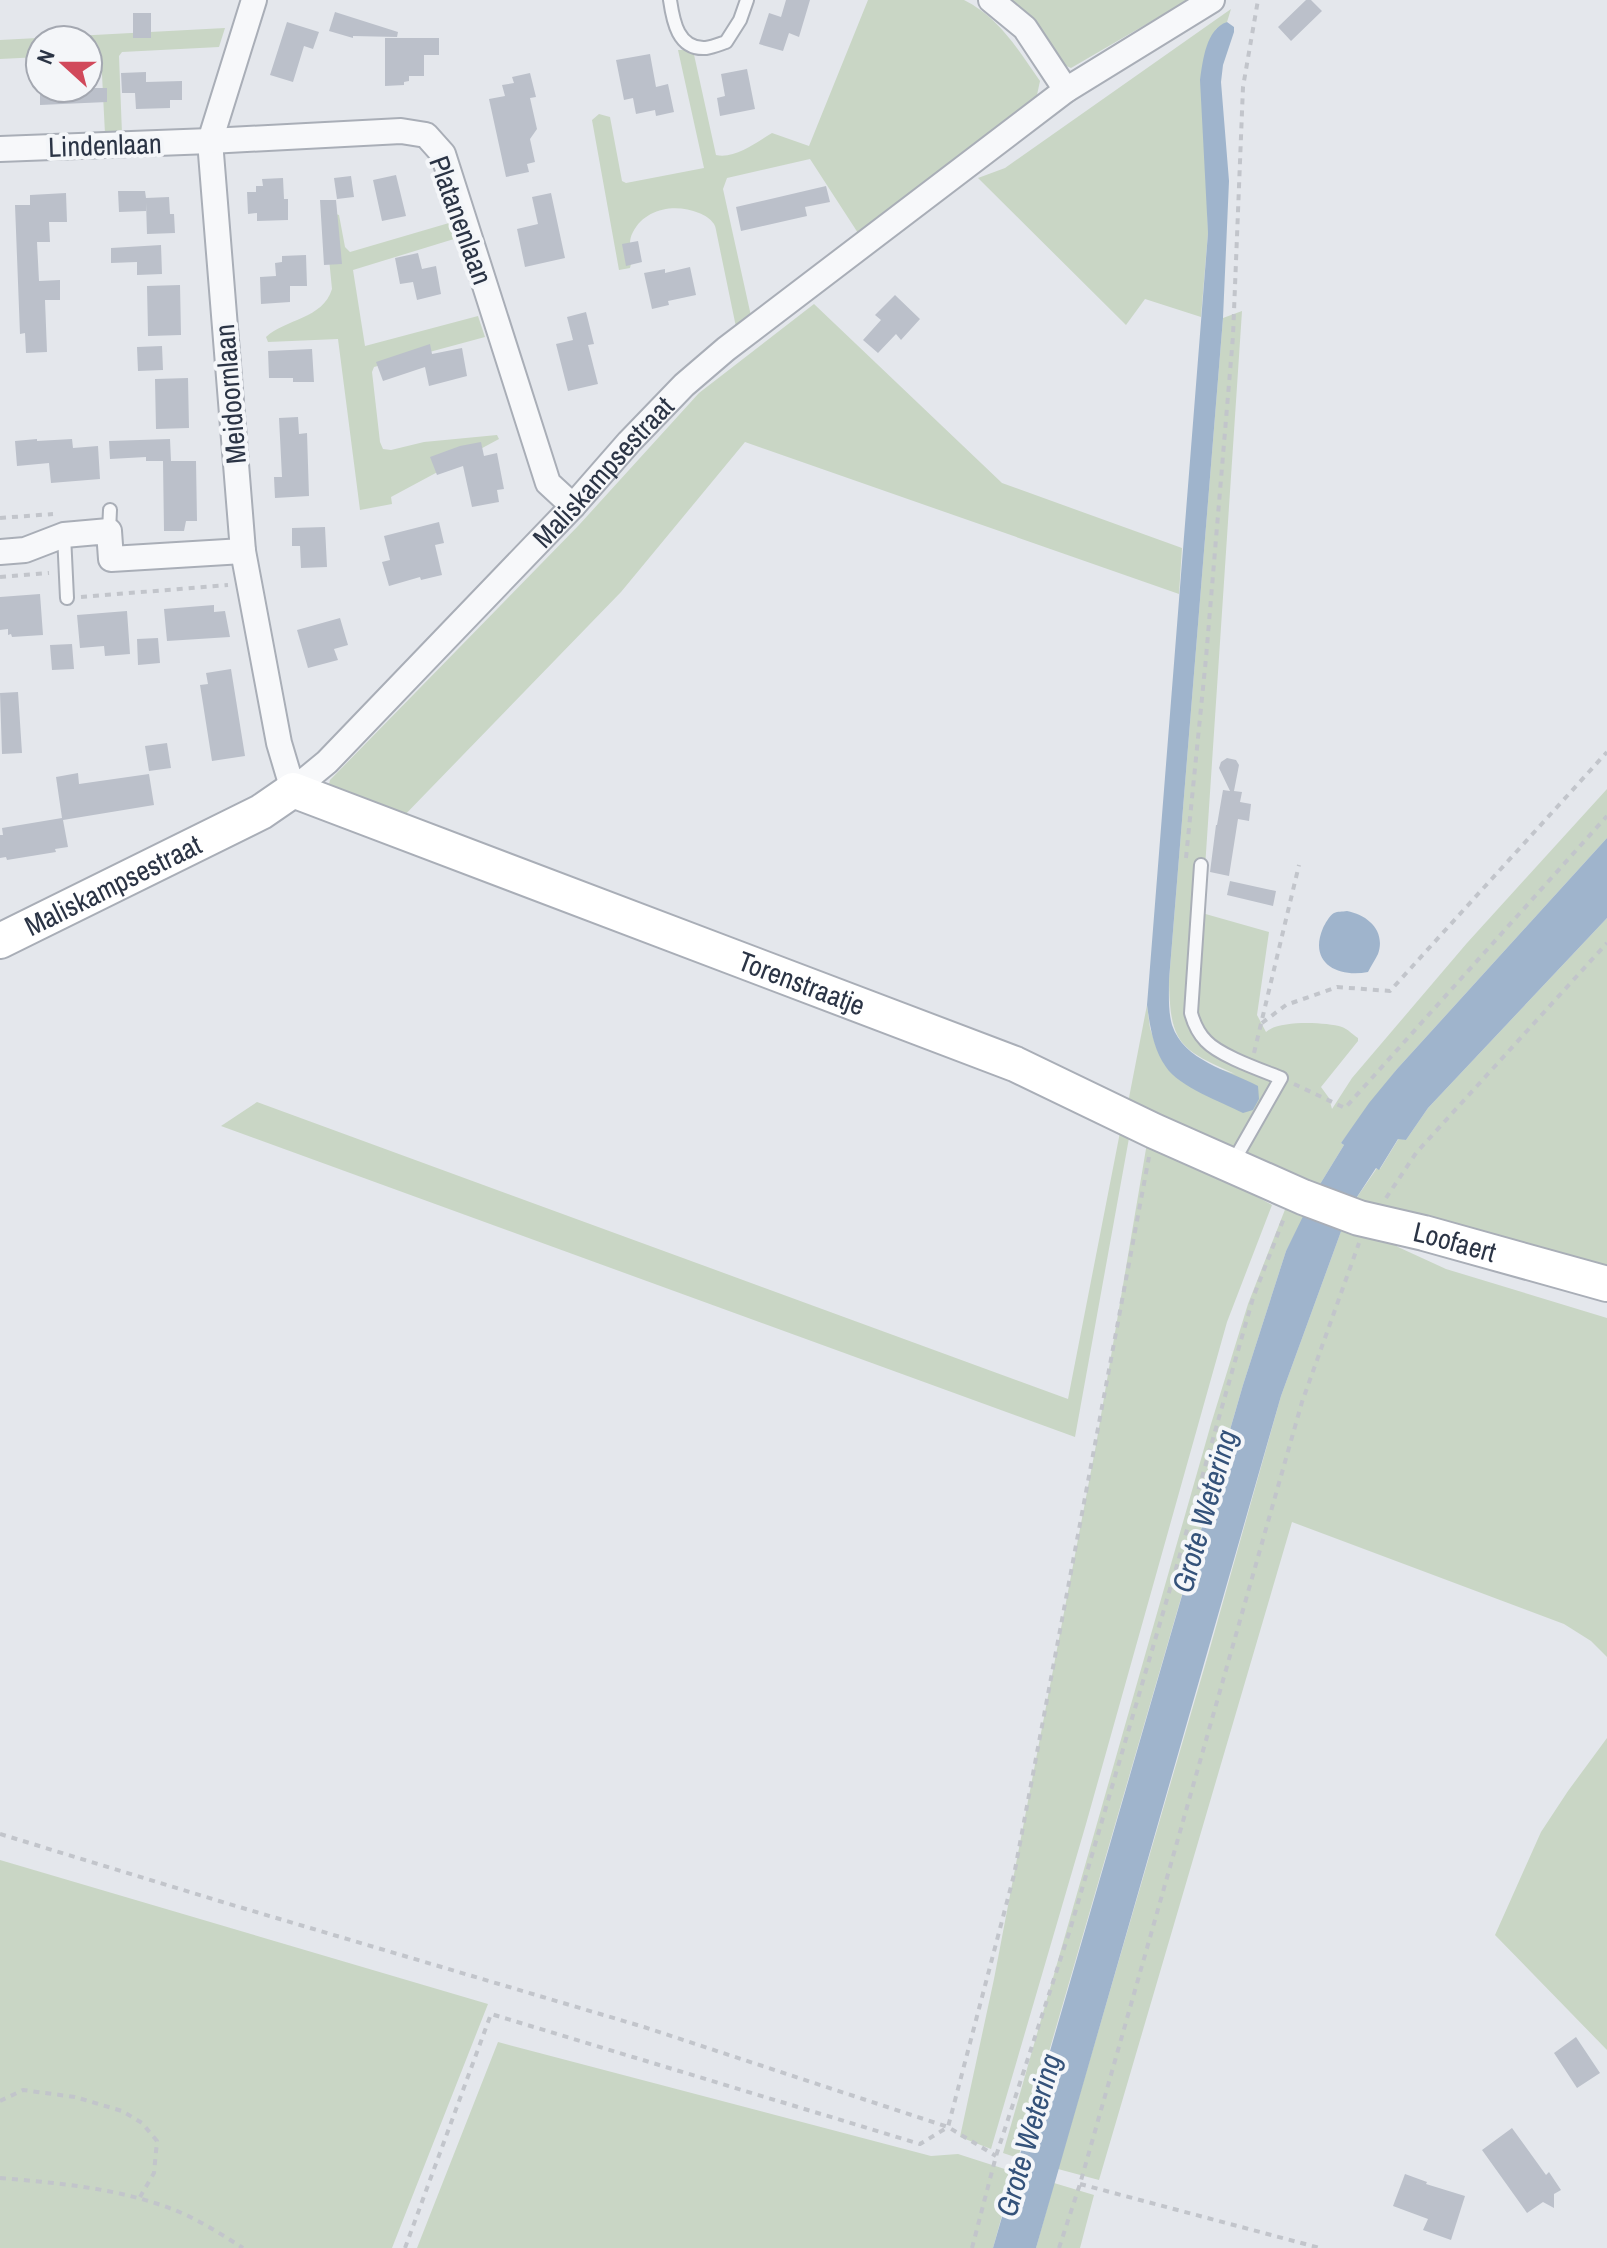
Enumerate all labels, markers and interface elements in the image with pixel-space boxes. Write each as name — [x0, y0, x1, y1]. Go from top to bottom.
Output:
north arrow — [24, 24, 104, 104]
text: N — [29, 45, 62, 68]
street label: Lindenlaan — [48, 124, 162, 166]
street label: Platanenlaan — [420, 151, 502, 289]
street label: Meidoornlaan — [205, 322, 255, 466]
street label: Maliskampsestraat — [524, 388, 682, 556]
street label: Maliskampsestraat — [18, 825, 208, 945]
street label: Torenstraatje — [733, 942, 870, 1024]
street label: Loofaert — [1410, 1212, 1501, 1271]
water label: Grote Wetering — [1162, 1425, 1246, 1597]
water label: Grote Wetering — [986, 2049, 1070, 2221]

